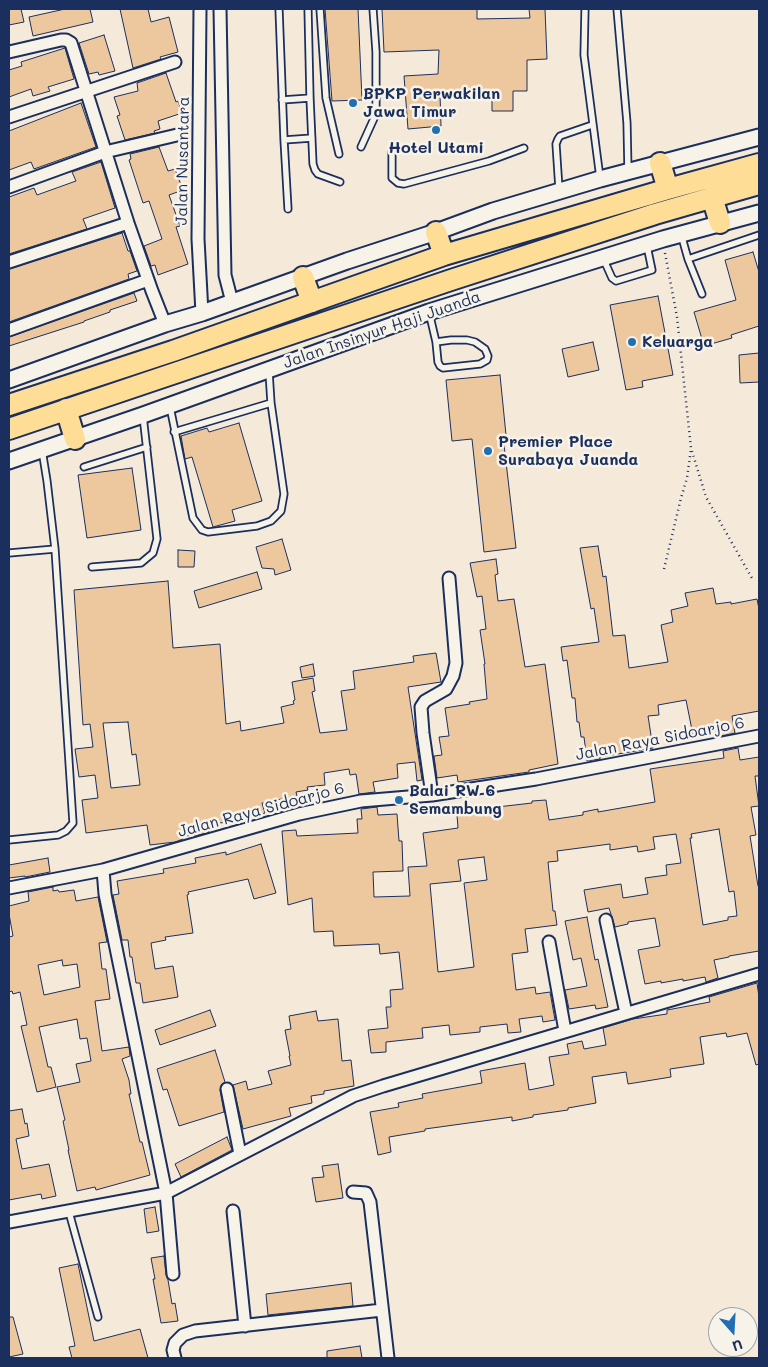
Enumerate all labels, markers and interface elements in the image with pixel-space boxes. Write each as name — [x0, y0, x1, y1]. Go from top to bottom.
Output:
place label: BPKP Perwakilan Jawa Timur — [363, 84, 500, 122]
street label: Jalan Nusantara — [172, 96, 194, 226]
marker: BPKP Perwakilan Jawa Timur — [347, 97, 359, 109]
marker: Hotel Utami — [430, 124, 442, 136]
place label: Hotel Utami — [388, 138, 484, 158]
street label: Jalan Insinyur Haji Juanda — [281, 287, 483, 373]
place label: Keluarga — [642, 332, 713, 352]
marker: Keluarga — [626, 336, 638, 348]
place label: Premier Place Surabaya Juanda — [498, 432, 638, 470]
marker: Premier Place Surabaya Juanda — [482, 445, 494, 457]
street label: Jalan Raya Sidoarjo 6 — [574, 713, 746, 765]
street label: Jalan Raya Sidoarjo 6 — [176, 779, 346, 841]
place label: Balai RW 6 Semambung — [409, 781, 502, 819]
marker: Balai RW 6 Semambung — [393, 794, 405, 806]
north arrow — [708, 1307, 758, 1357]
text: U — [730, 1335, 745, 1356]

